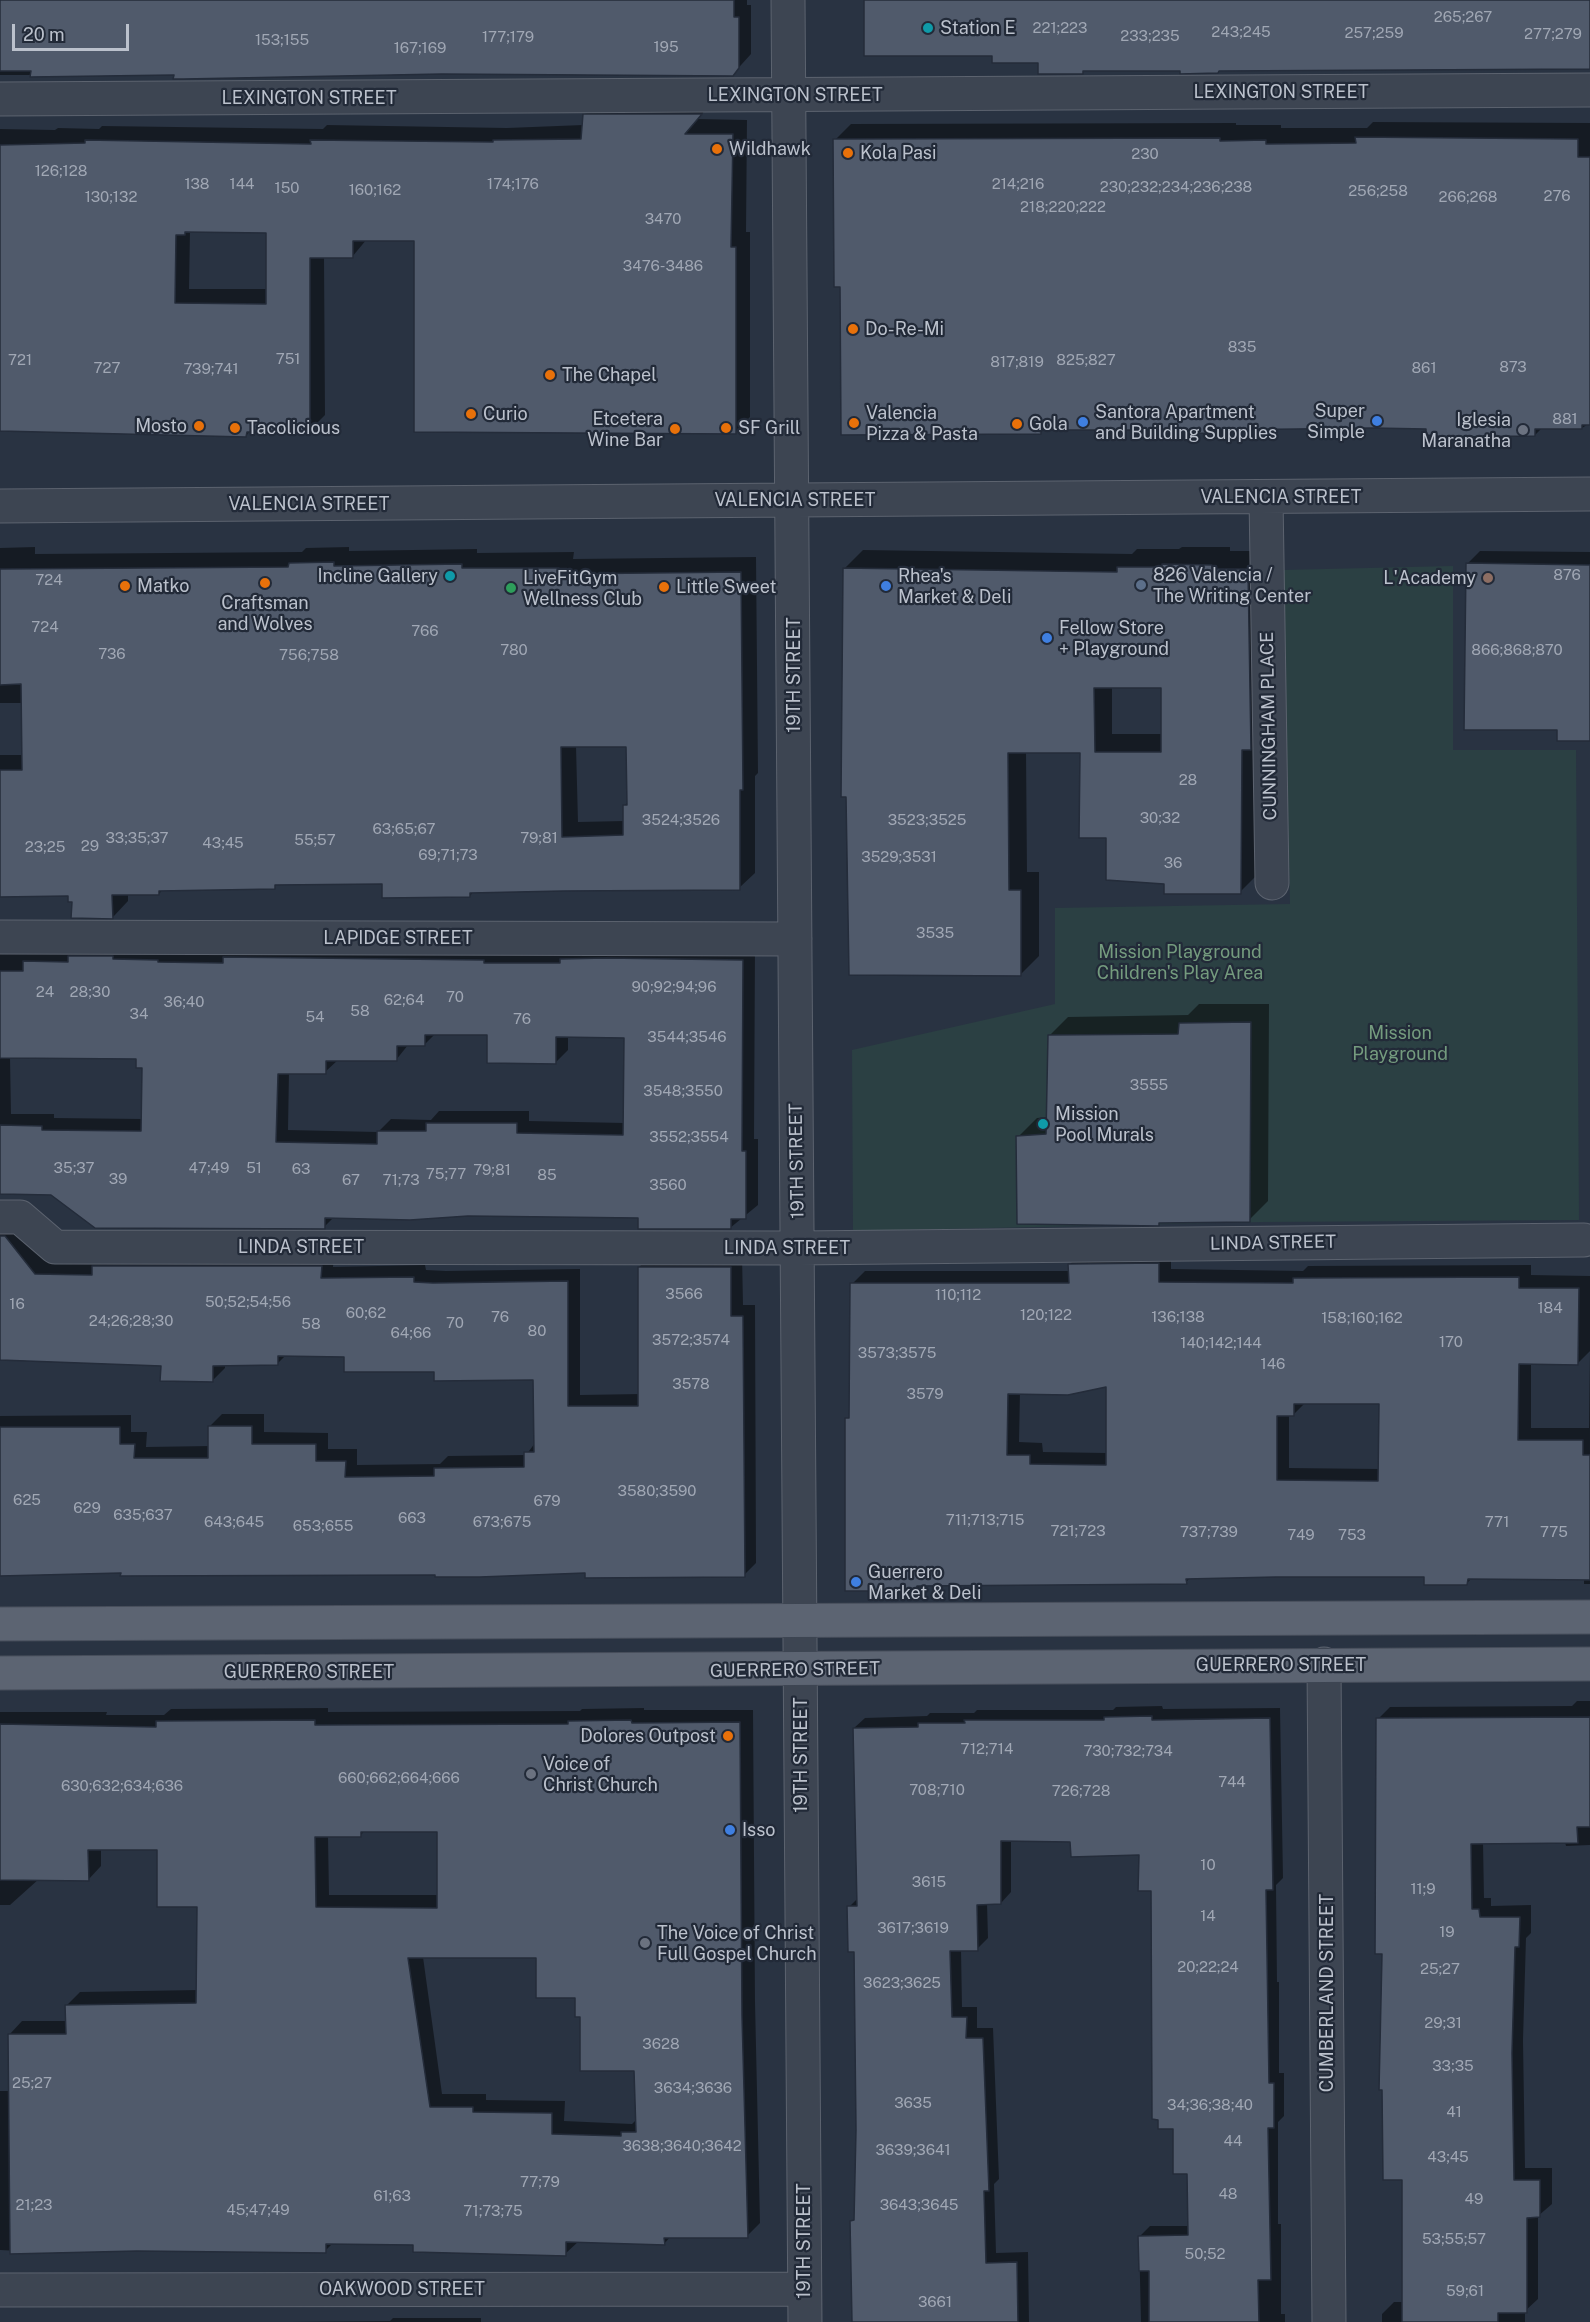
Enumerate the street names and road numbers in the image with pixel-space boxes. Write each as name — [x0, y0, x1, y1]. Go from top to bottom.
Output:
street label: LEXINGTON STREET — [1193, 81, 1369, 103]
street label: LEXINGTON STREET — [707, 84, 883, 106]
street label: LEXINGTON STREET — [221, 87, 397, 109]
street label: VALENCIA STREET — [1201, 486, 1361, 508]
street label: VALENCIA STREET — [715, 489, 875, 511]
street label: VALENCIA STREET — [229, 493, 389, 515]
street label: 19TH STREET — [783, 617, 805, 733]
street label: CUNNINGHAM PLACE — [1257, 631, 1281, 821]
street label: LAPIDGE STREET — [323, 927, 473, 949]
street label: 19TH STREET — [785, 1103, 809, 1219]
street label: LINDA STREET — [1210, 1231, 1336, 1255]
street label: LINDA STREET — [238, 1236, 364, 1258]
street label: LINDA STREET — [724, 1237, 850, 1259]
street label: GUERRERO STREET — [1196, 1654, 1366, 1676]
street label: GUERRERO STREET — [710, 1658, 880, 1682]
street label: GUERRERO STREET — [224, 1661, 394, 1683]
street label: 19TH STREET — [790, 1697, 812, 1813]
street label: CUMBERLAND STREET — [1316, 1894, 1338, 2092]
street label: 19TH STREET — [793, 2183, 815, 2299]
street label: OAKWOOD STREET — [319, 2278, 485, 2300]

